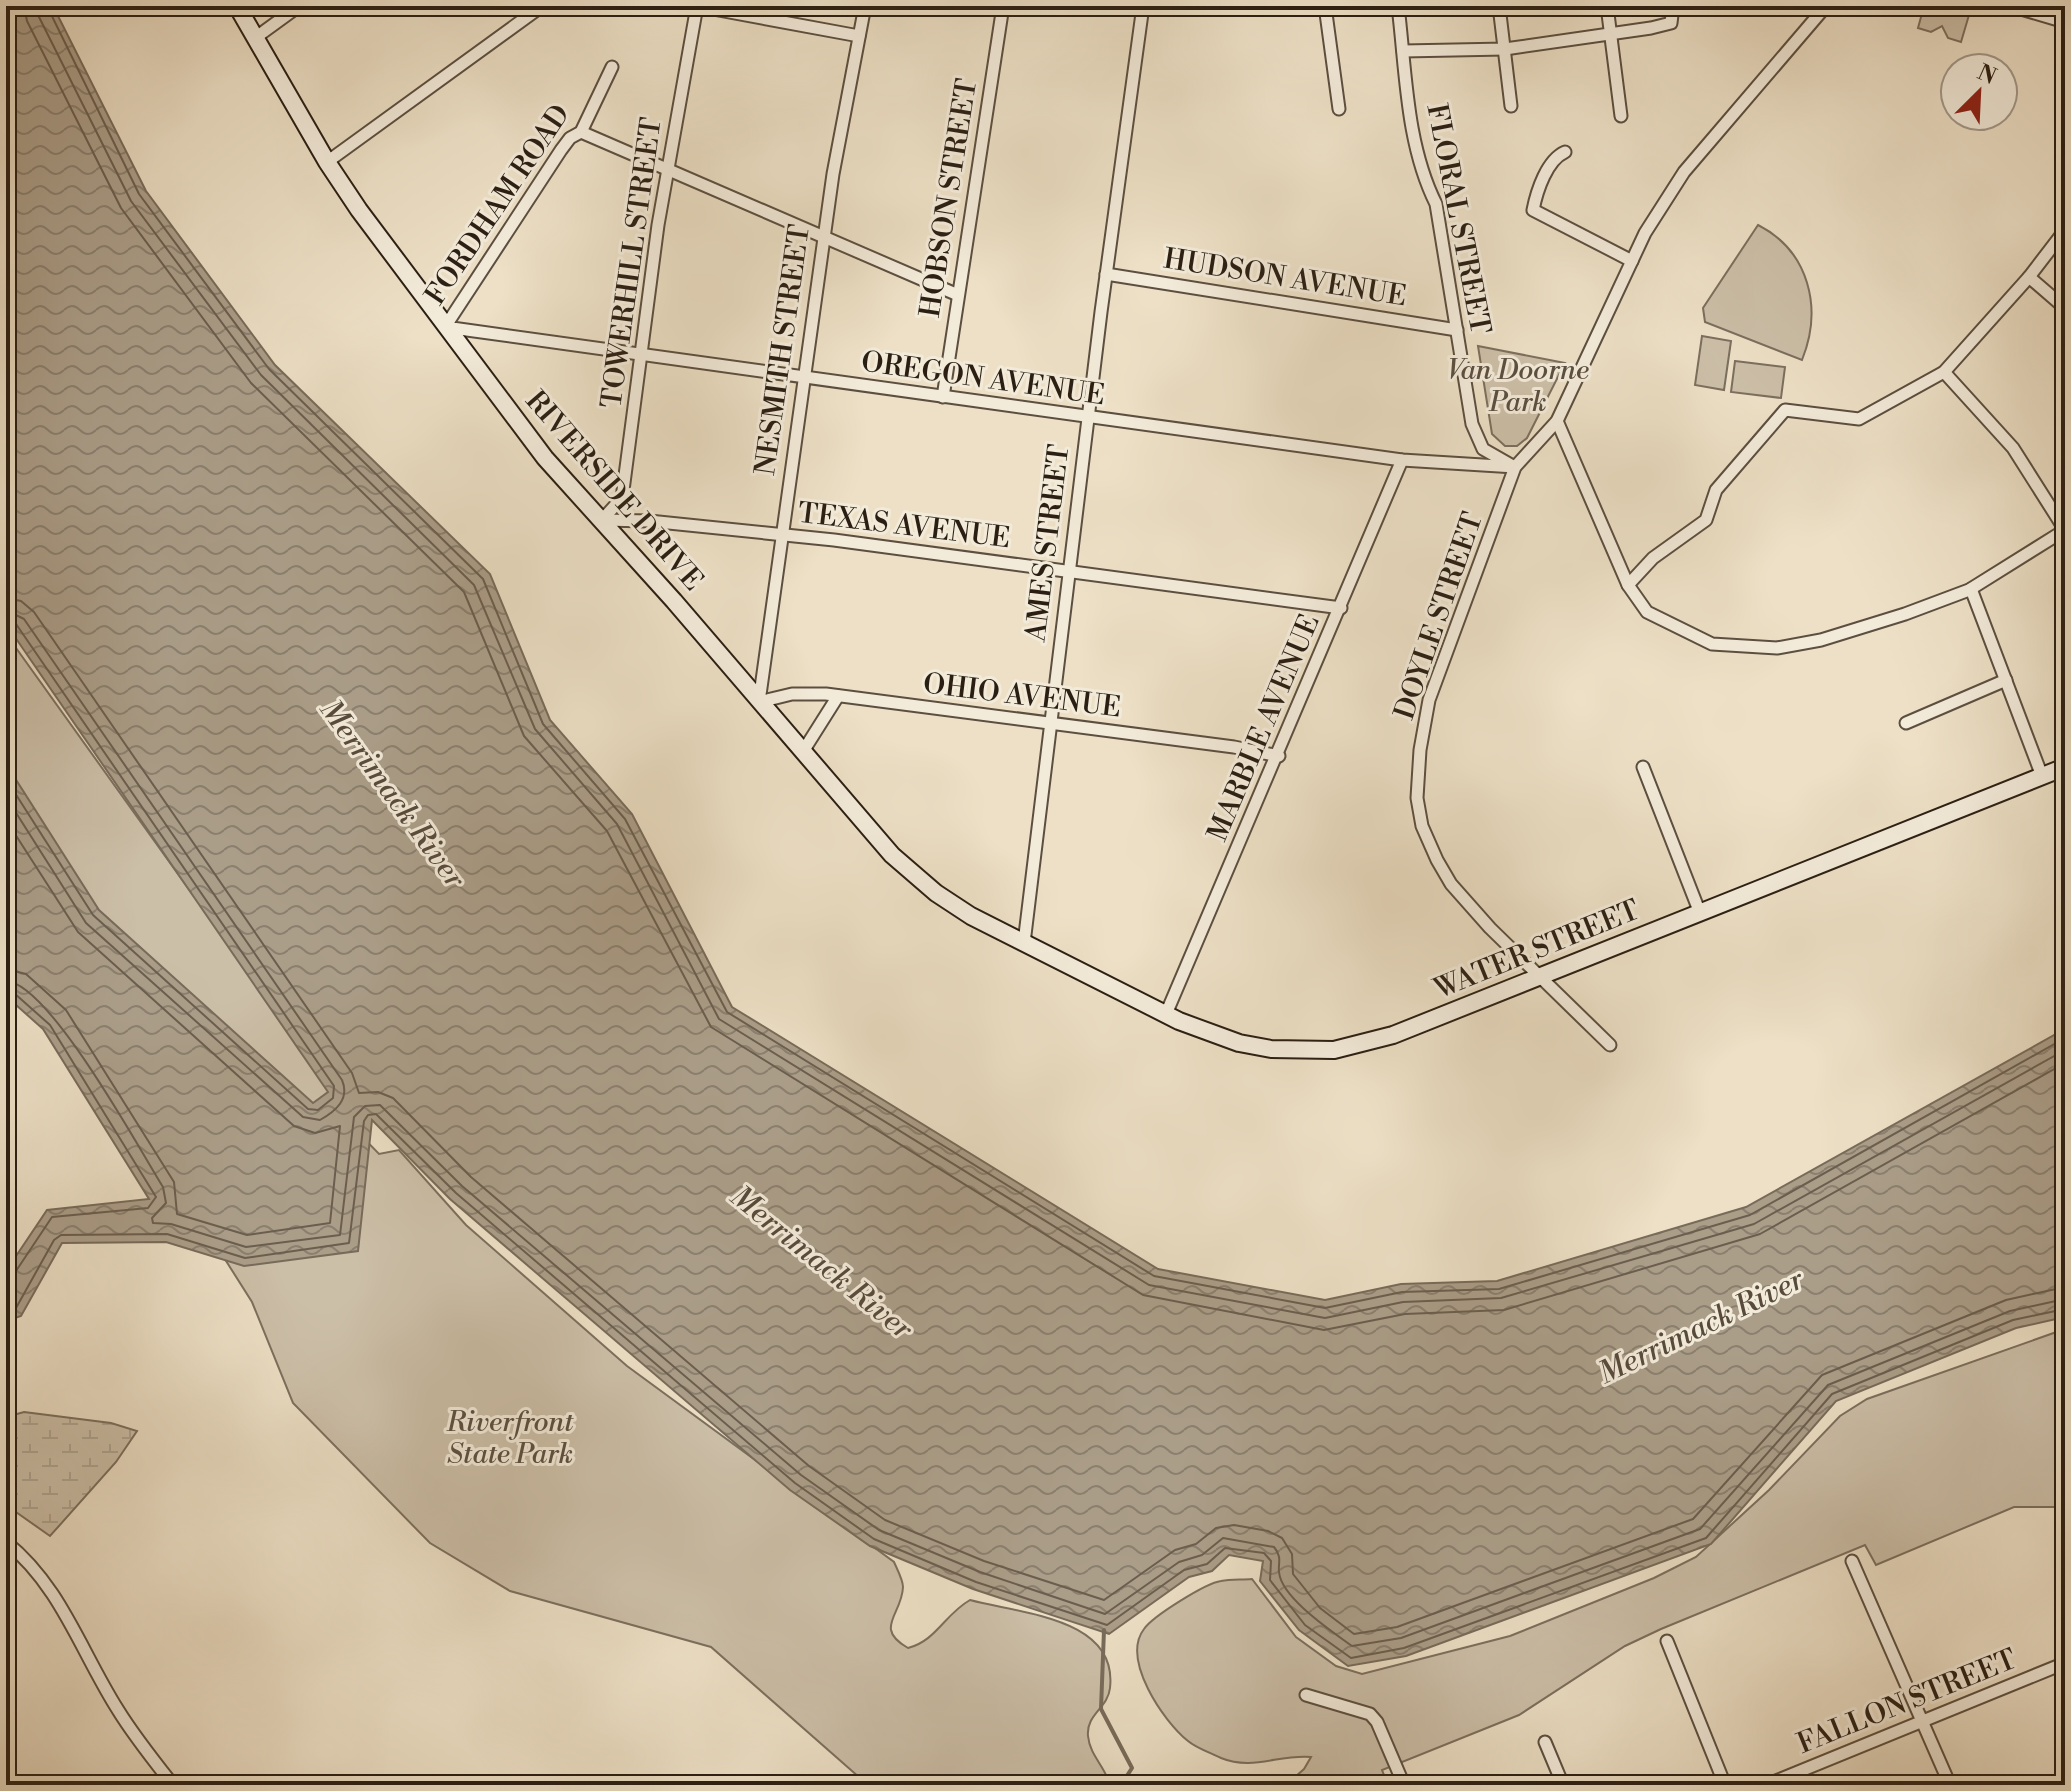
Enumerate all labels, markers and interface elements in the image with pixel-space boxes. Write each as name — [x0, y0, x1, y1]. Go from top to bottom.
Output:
north arrow — [1939, 52, 2019, 132]
text: N — [1973, 59, 2001, 91]
street label: HOBSON STREET — [913, 76, 985, 320]
street label: FORDHAM ROAD — [418, 98, 578, 312]
street label: FLORAL STREET — [1418, 101, 1498, 337]
street label: TOWERHILL STREET — [594, 115, 670, 411]
street label: NESMITH STREET — [748, 222, 818, 478]
street label: HUDSON AVENUE — [1161, 242, 1409, 314]
street label: OREGON AVENUE — [859, 345, 1107, 413]
park label: Van Doorne Park — [1447, 353, 1589, 420]
street label: RIVERSIDE DRIVE — [518, 384, 710, 598]
street label: AMES STREET — [1018, 442, 1077, 645]
street label: TEXAS AVENUE — [796, 496, 1012, 556]
street label: DOYLE STREET — [1387, 508, 1491, 724]
street label: MARBLE AVENUE — [1200, 609, 1328, 847]
street label: OHIO AVENUE — [921, 667, 1123, 725]
water label: Merrimack River — [311, 692, 474, 897]
street label: WATER STREET — [1428, 893, 1645, 1008]
water label: Merrimack River — [722, 1178, 921, 1349]
water label: Merrimack River — [1592, 1260, 1811, 1393]
park label: Riverfront State Park — [446, 1405, 574, 1472]
street label: FALLON STREET — [1792, 1642, 2022, 1762]

